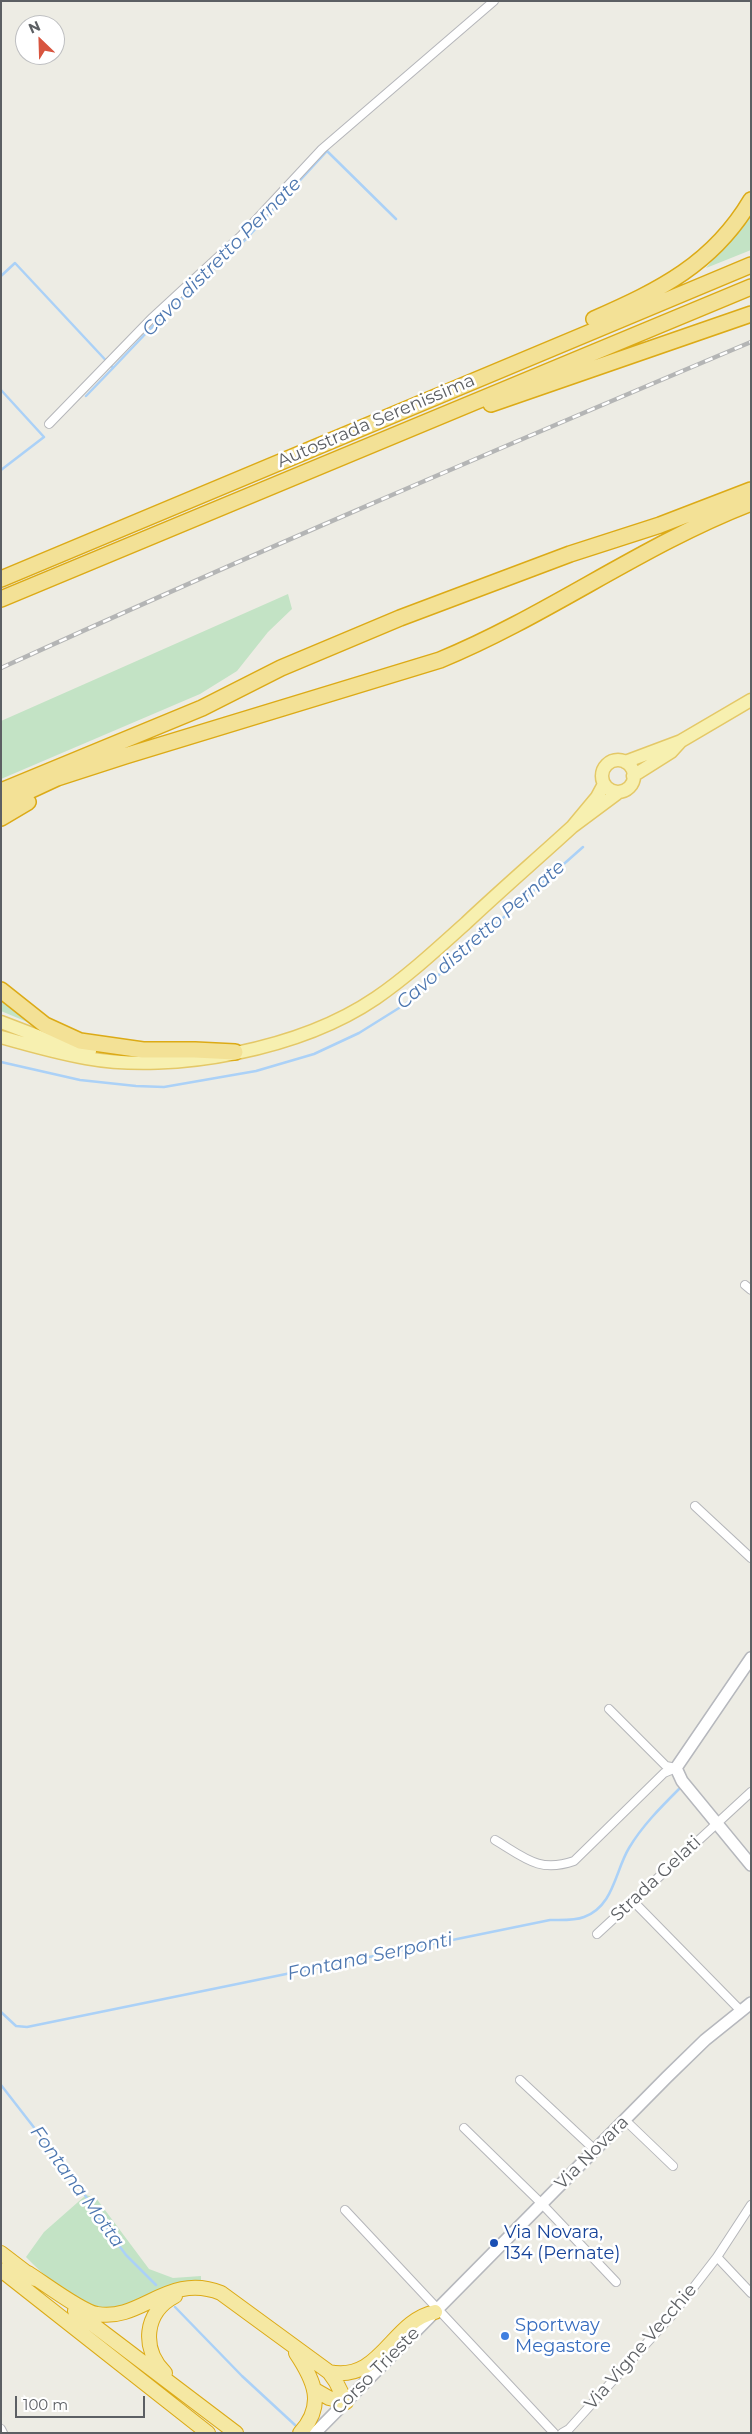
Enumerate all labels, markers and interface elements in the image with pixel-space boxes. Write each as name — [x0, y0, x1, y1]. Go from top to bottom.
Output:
north arrow — [15, 15, 65, 65]
text: N — [25, 17, 43, 38]
water label: Cavo distretto Pernate — [138, 173, 306, 341]
street label: Autostrada Serenissima — [274, 369, 478, 473]
water label: Cavo distretto Pernate — [392, 856, 570, 1014]
street label: Strada Gelati — [606, 1832, 706, 1926]
water label: Fontana Serponti — [285, 1928, 455, 1986]
street label: Via Novara — [551, 2112, 633, 2194]
water label: Fontana Motta — [25, 2122, 129, 2252]
place label: Via Novara, 134 (Pernate) — [504, 2222, 620, 2264]
marker: Via Novara, 134 (Pernate) — [488, 2237, 500, 2249]
street label: Via Vigne Vecchie — [580, 2280, 702, 2414]
place label: Sportway Megastore — [515, 2315, 611, 2358]
street label: Corso Trieste — [328, 2323, 424, 2419]
marker: Sportway Megastore — [499, 2330, 511, 2342]
scale bar — [18, 2386, 148, 2418]
text: 100 m — [23, 2395, 68, 2414]

